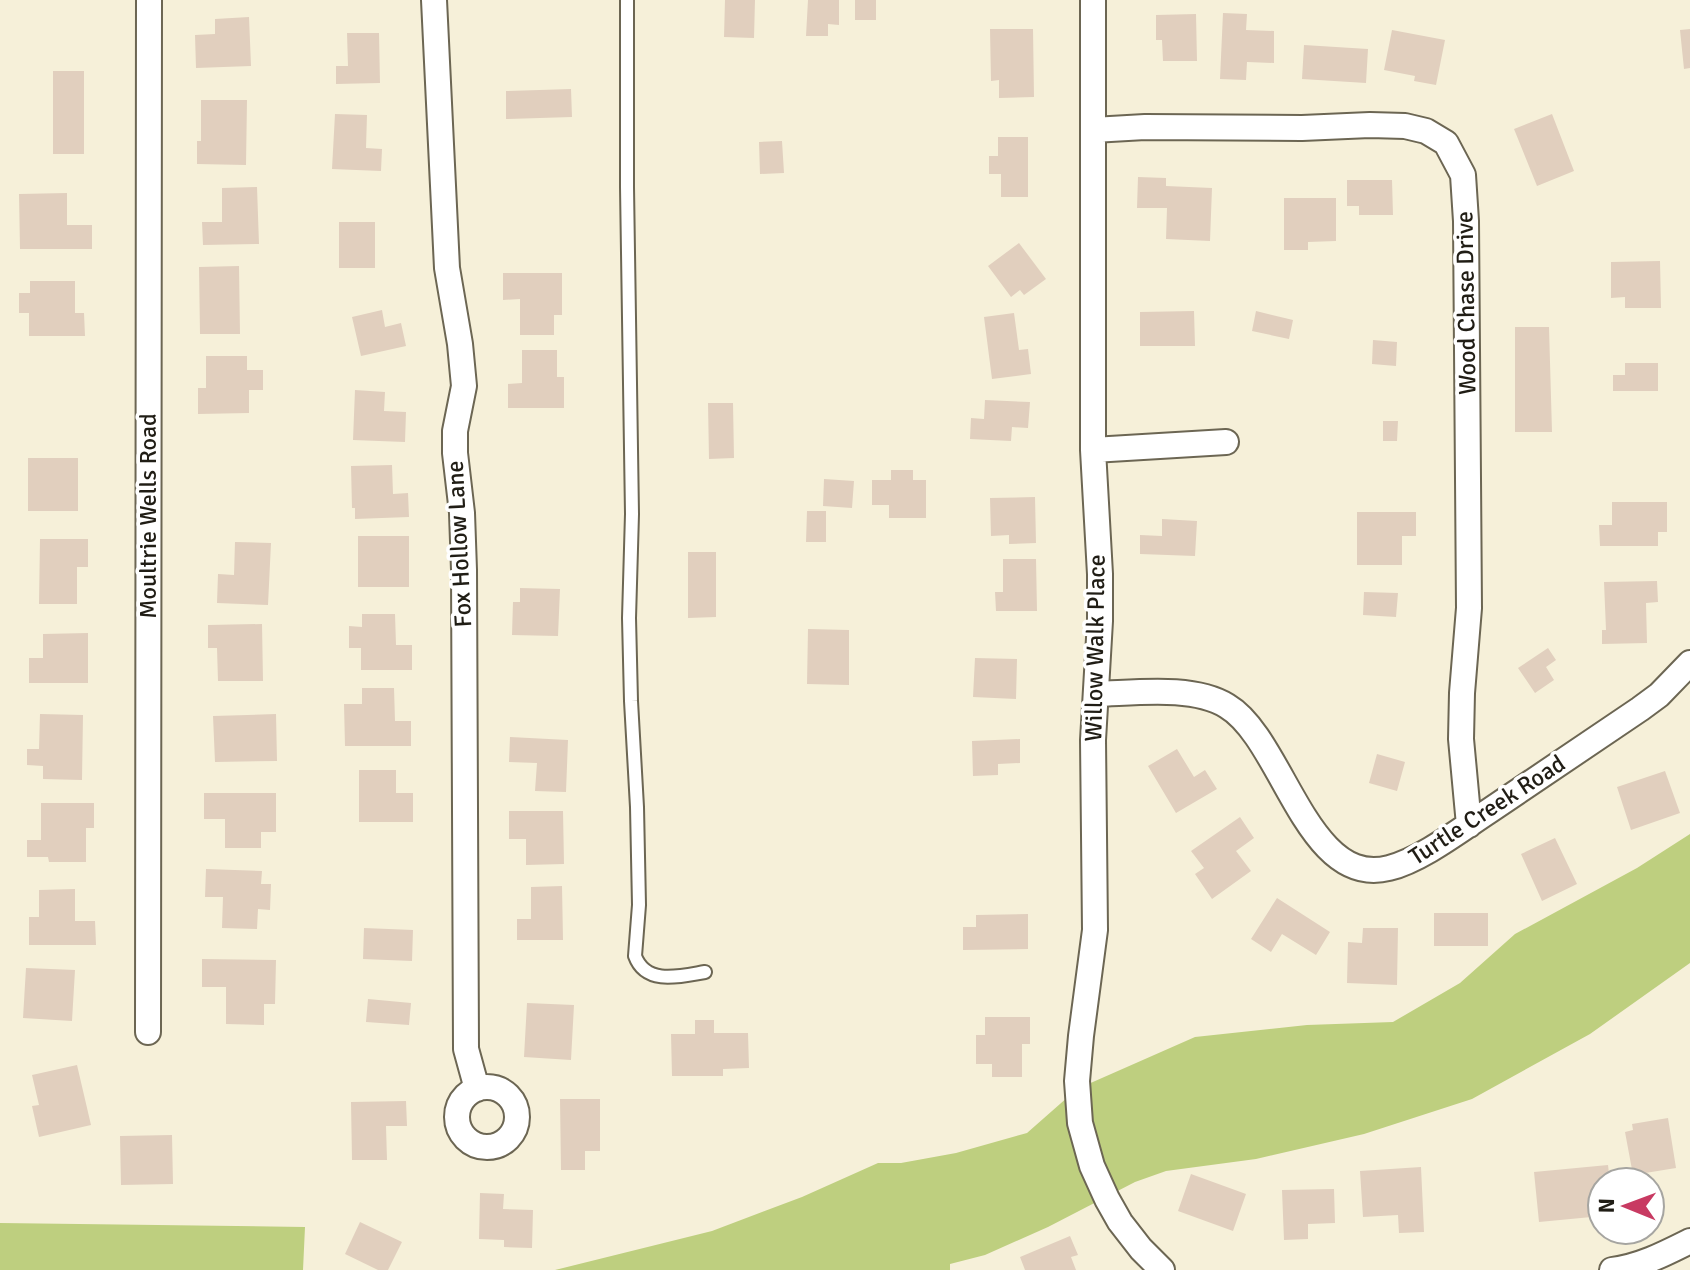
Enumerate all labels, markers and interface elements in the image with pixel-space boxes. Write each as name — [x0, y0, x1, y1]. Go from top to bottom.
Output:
street label: Wood Chase Drive — [1449, 211, 1483, 395]
street label: Moultrie Wells Road — [133, 413, 163, 619]
street label: Fox Hollow Lane — [440, 460, 478, 628]
street label: Willow Walk Place — [1078, 554, 1112, 742]
street label: Turtle Creek Road — [1403, 748, 1571, 872]
north arrow — [1586, 1166, 1666, 1246]
text: N — [1593, 1198, 1620, 1214]

